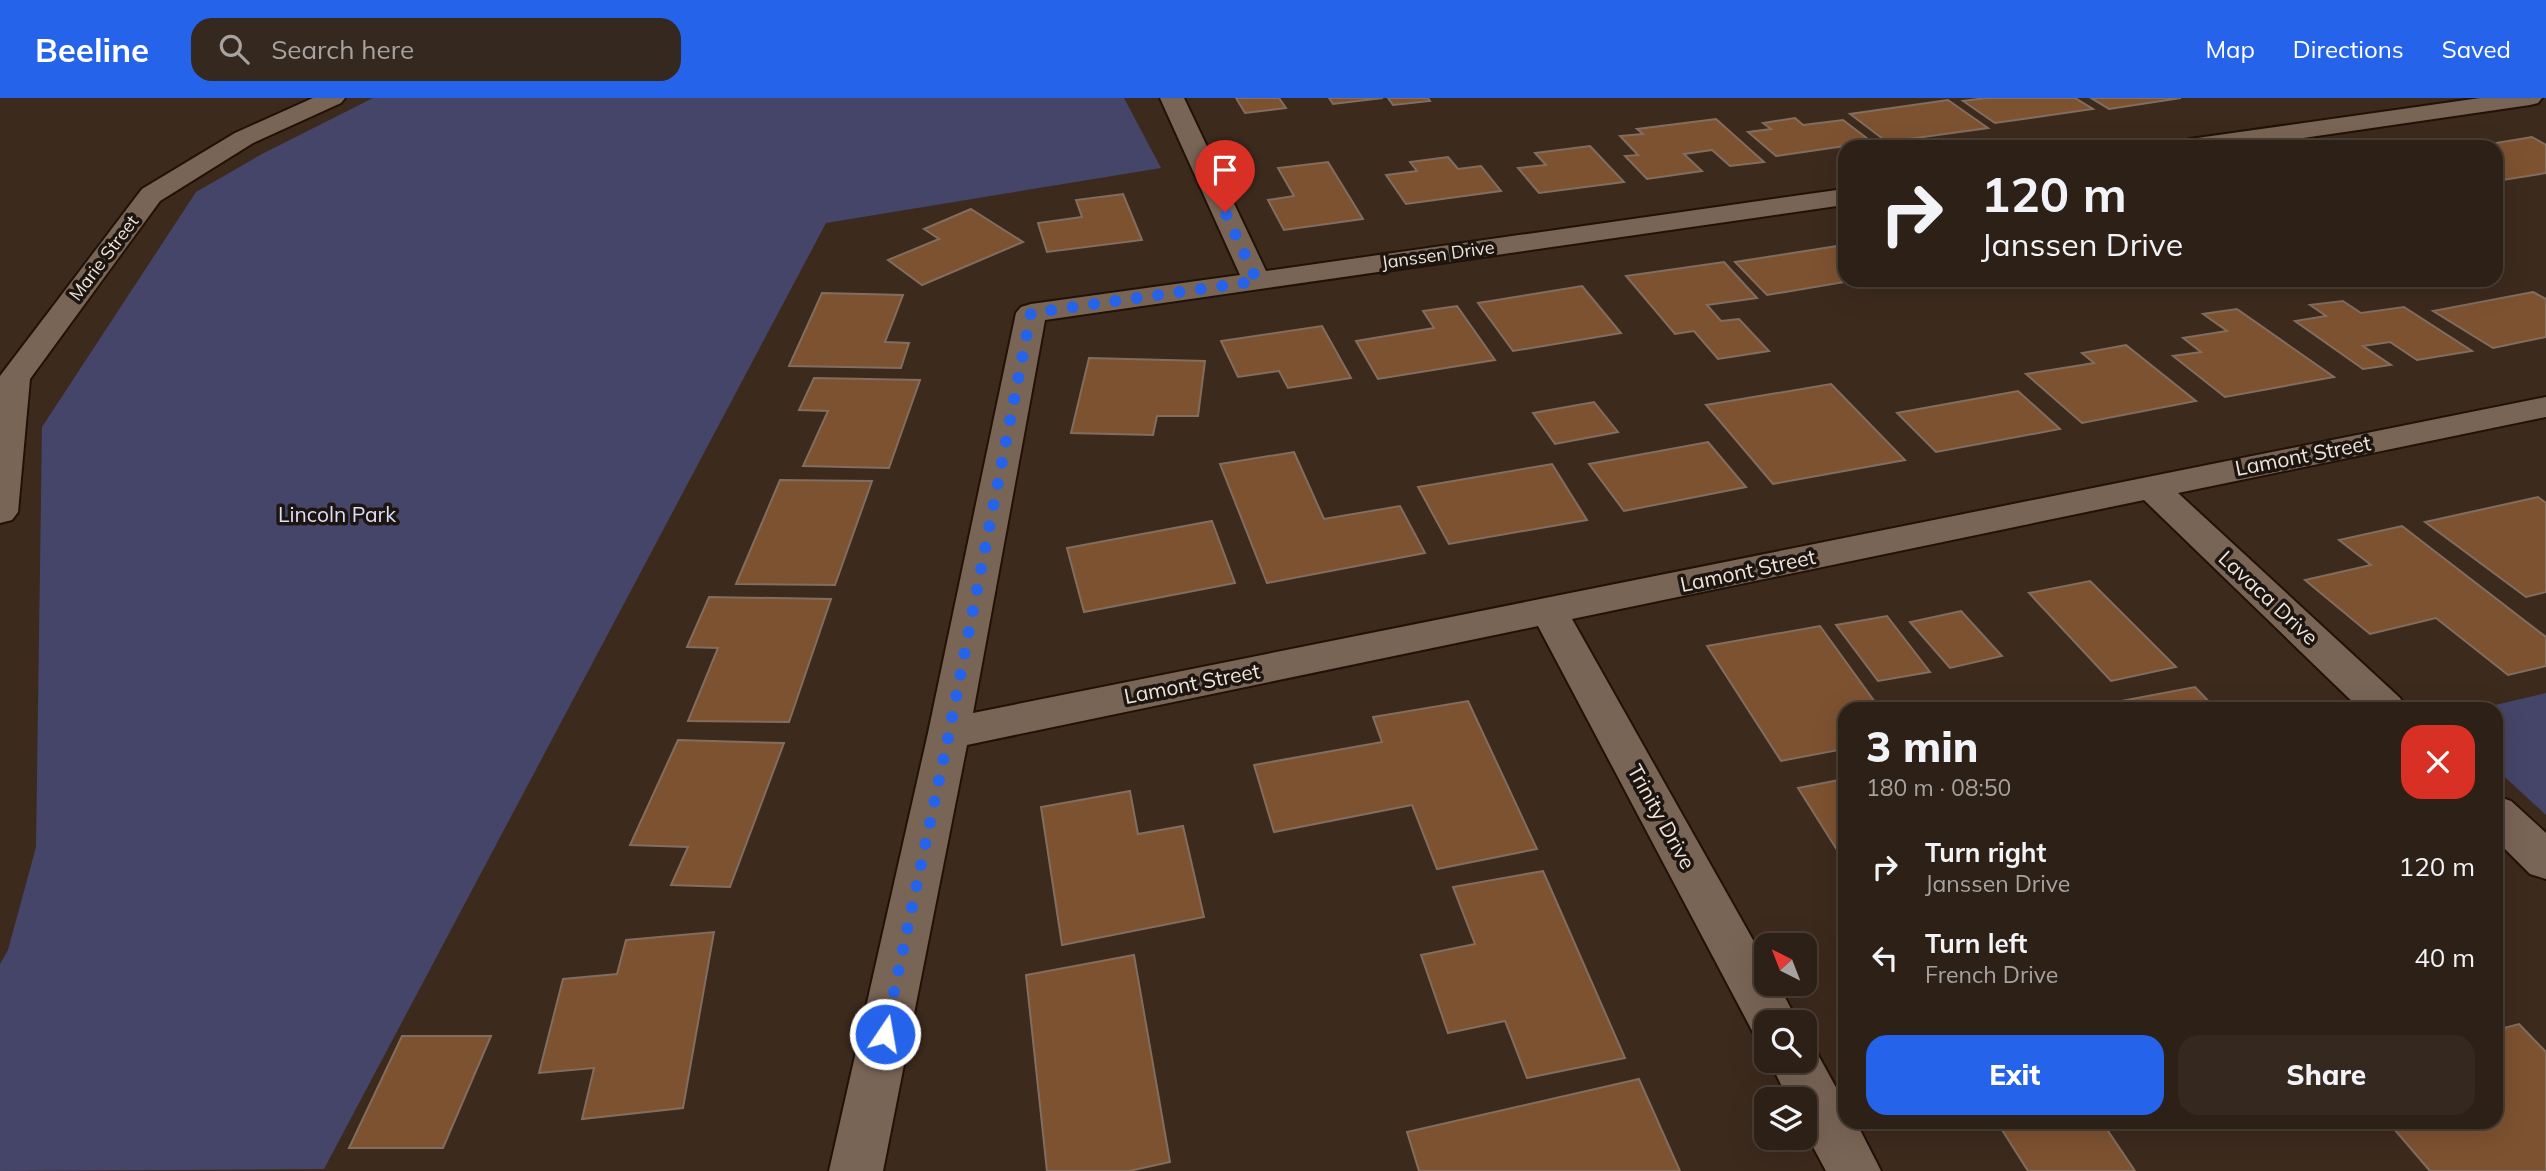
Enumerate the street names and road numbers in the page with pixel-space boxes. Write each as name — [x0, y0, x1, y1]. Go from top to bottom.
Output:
street label: Marie Street — [64, 210, 143, 305]
street label: Janssen Drive — [1380, 235, 1496, 274]
street label: Lamont Street — [2233, 429, 2373, 481]
street label: Lamont Street — [1678, 543, 1818, 597]
street label: Lavaca Drive — [2214, 545, 2324, 650]
street label: Lamont Street — [1122, 657, 1262, 709]
street label: Trinity Drive — [1622, 760, 1701, 873]

